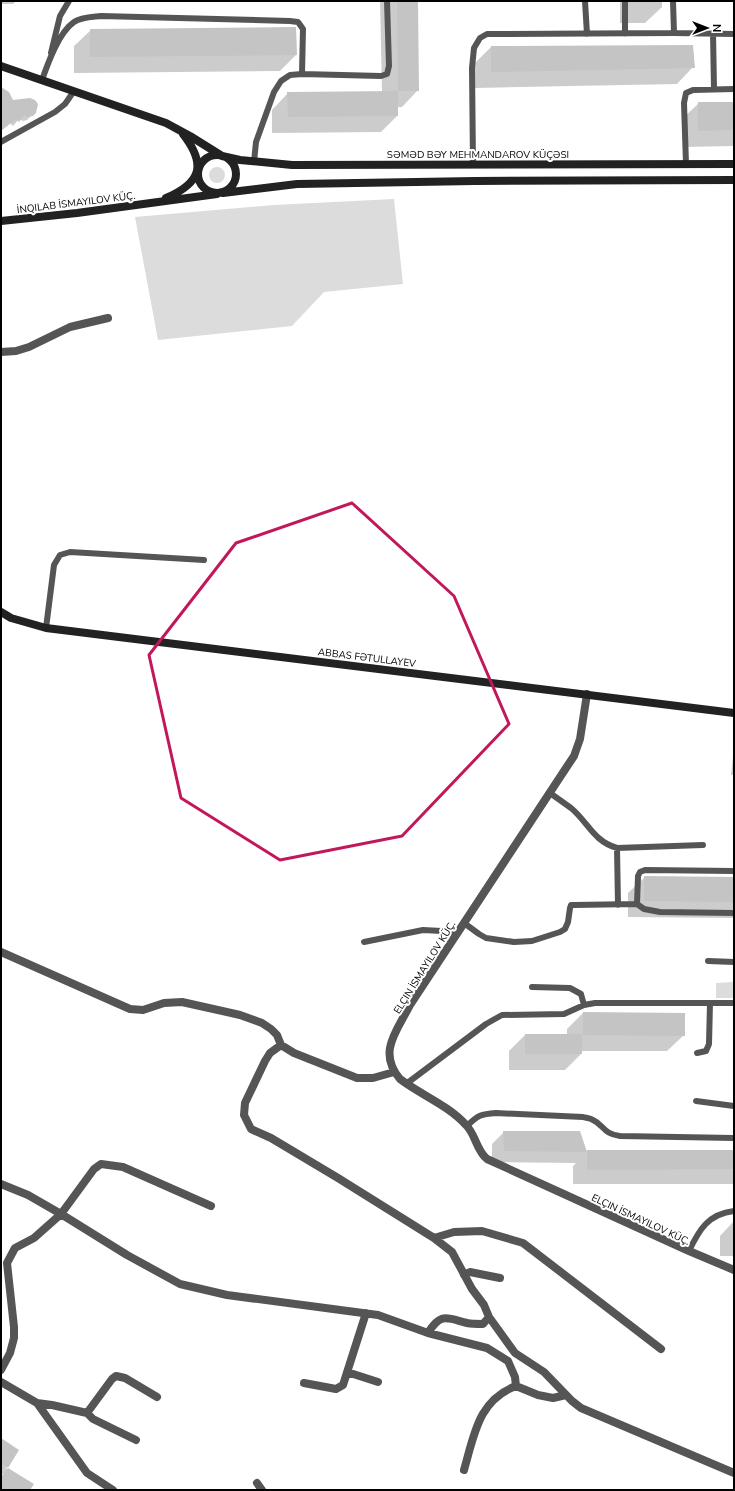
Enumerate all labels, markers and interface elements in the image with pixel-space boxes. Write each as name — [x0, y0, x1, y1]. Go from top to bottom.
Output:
north arrow — [687, 8, 727, 48]
text: N — [709, 24, 724, 32]
street label: SƏMƏD BƏY MEHMANDAROV KÜÇƏSI — [387, 148, 569, 162]
street label: İNQILAB İSMAYILOV KÜÇ. — [16, 189, 136, 217]
street label: ABBAS FƏTULLAYEV — [317, 645, 417, 671]
street label: ELÇIN İSMAYILOV KÜÇ. — [390, 918, 459, 1017]
street label: ELÇIN İSMAYILOV KÜÇ. — [589, 1191, 692, 1249]

